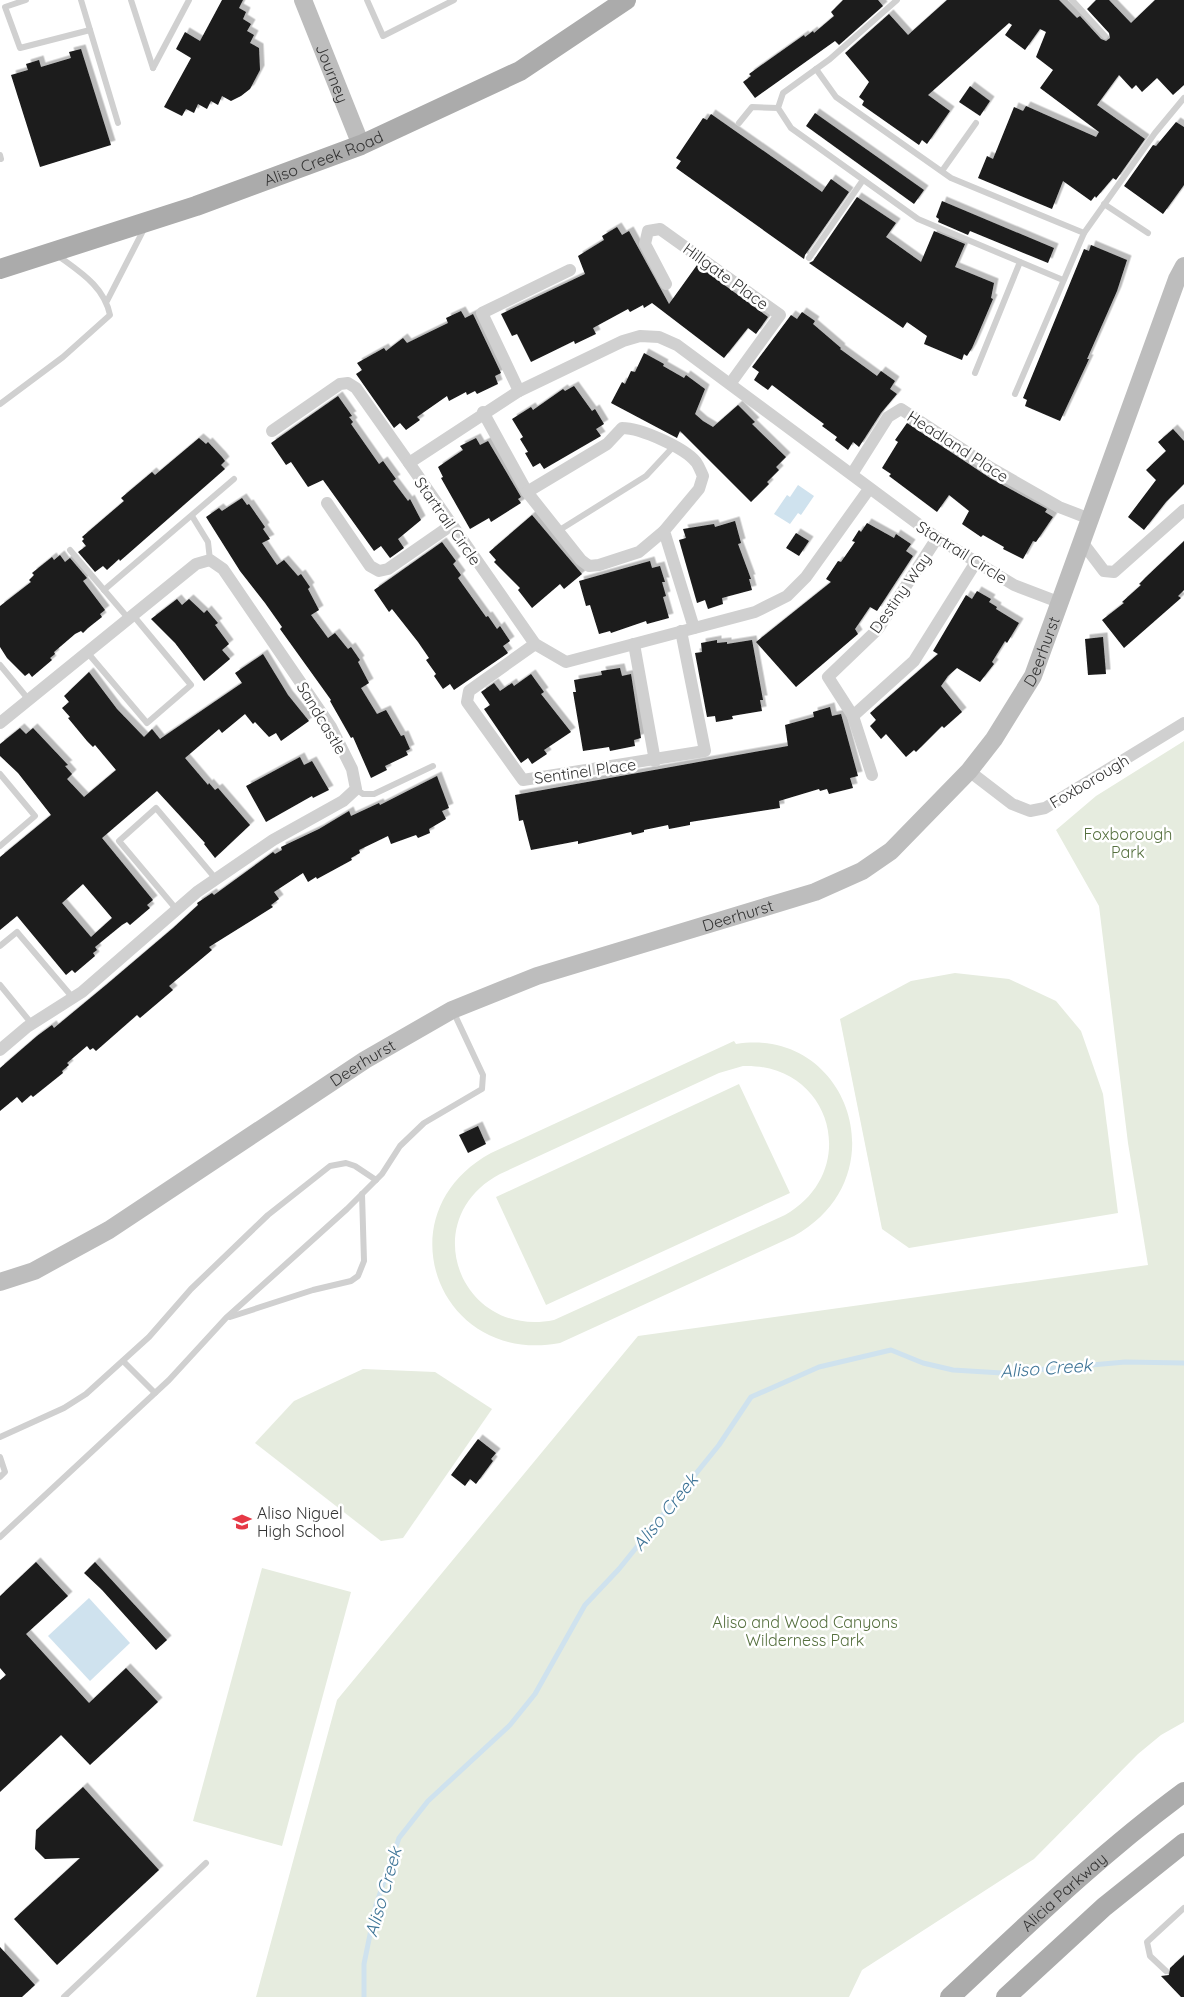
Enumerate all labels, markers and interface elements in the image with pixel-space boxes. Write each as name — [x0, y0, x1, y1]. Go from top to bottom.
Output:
street label: Journey — [312, 41, 353, 106]
street label: Aliso Creek Road — [261, 126, 386, 190]
street label: Hillgate Place — [679, 238, 773, 314]
street label: Headland Place — [904, 406, 1012, 486]
street label: Startrail Circle — [410, 473, 486, 569]
street label: Startrail Circle — [913, 516, 1011, 588]
street label: Destiny Way — [865, 549, 935, 637]
street label: Deerhurst — [1019, 614, 1064, 690]
street label: Sandcastle — [293, 678, 351, 758]
street label: Foxborough — [1046, 750, 1132, 812]
street label: Sentinel Place — [533, 754, 637, 788]
park label: Foxborough Park — [1084, 824, 1172, 862]
street label: Deerhurst — [700, 895, 776, 936]
street label: Deerhurst — [326, 1035, 399, 1091]
water label: Aliso Creek — [999, 1353, 1094, 1383]
water label: Aliso Creek — [627, 1468, 704, 1555]
place label: Aliso Niguel High School — [257, 1503, 345, 1541]
school or university icon: Aliso Niguel High School — [231, 1511, 253, 1533]
park label: Aliso and Wood Canyons Wilderness Park — [712, 1612, 898, 1650]
water label: Aliso Creek — [359, 1843, 407, 1939]
street label: Alicia Parkway — [1017, 1848, 1111, 1935]

